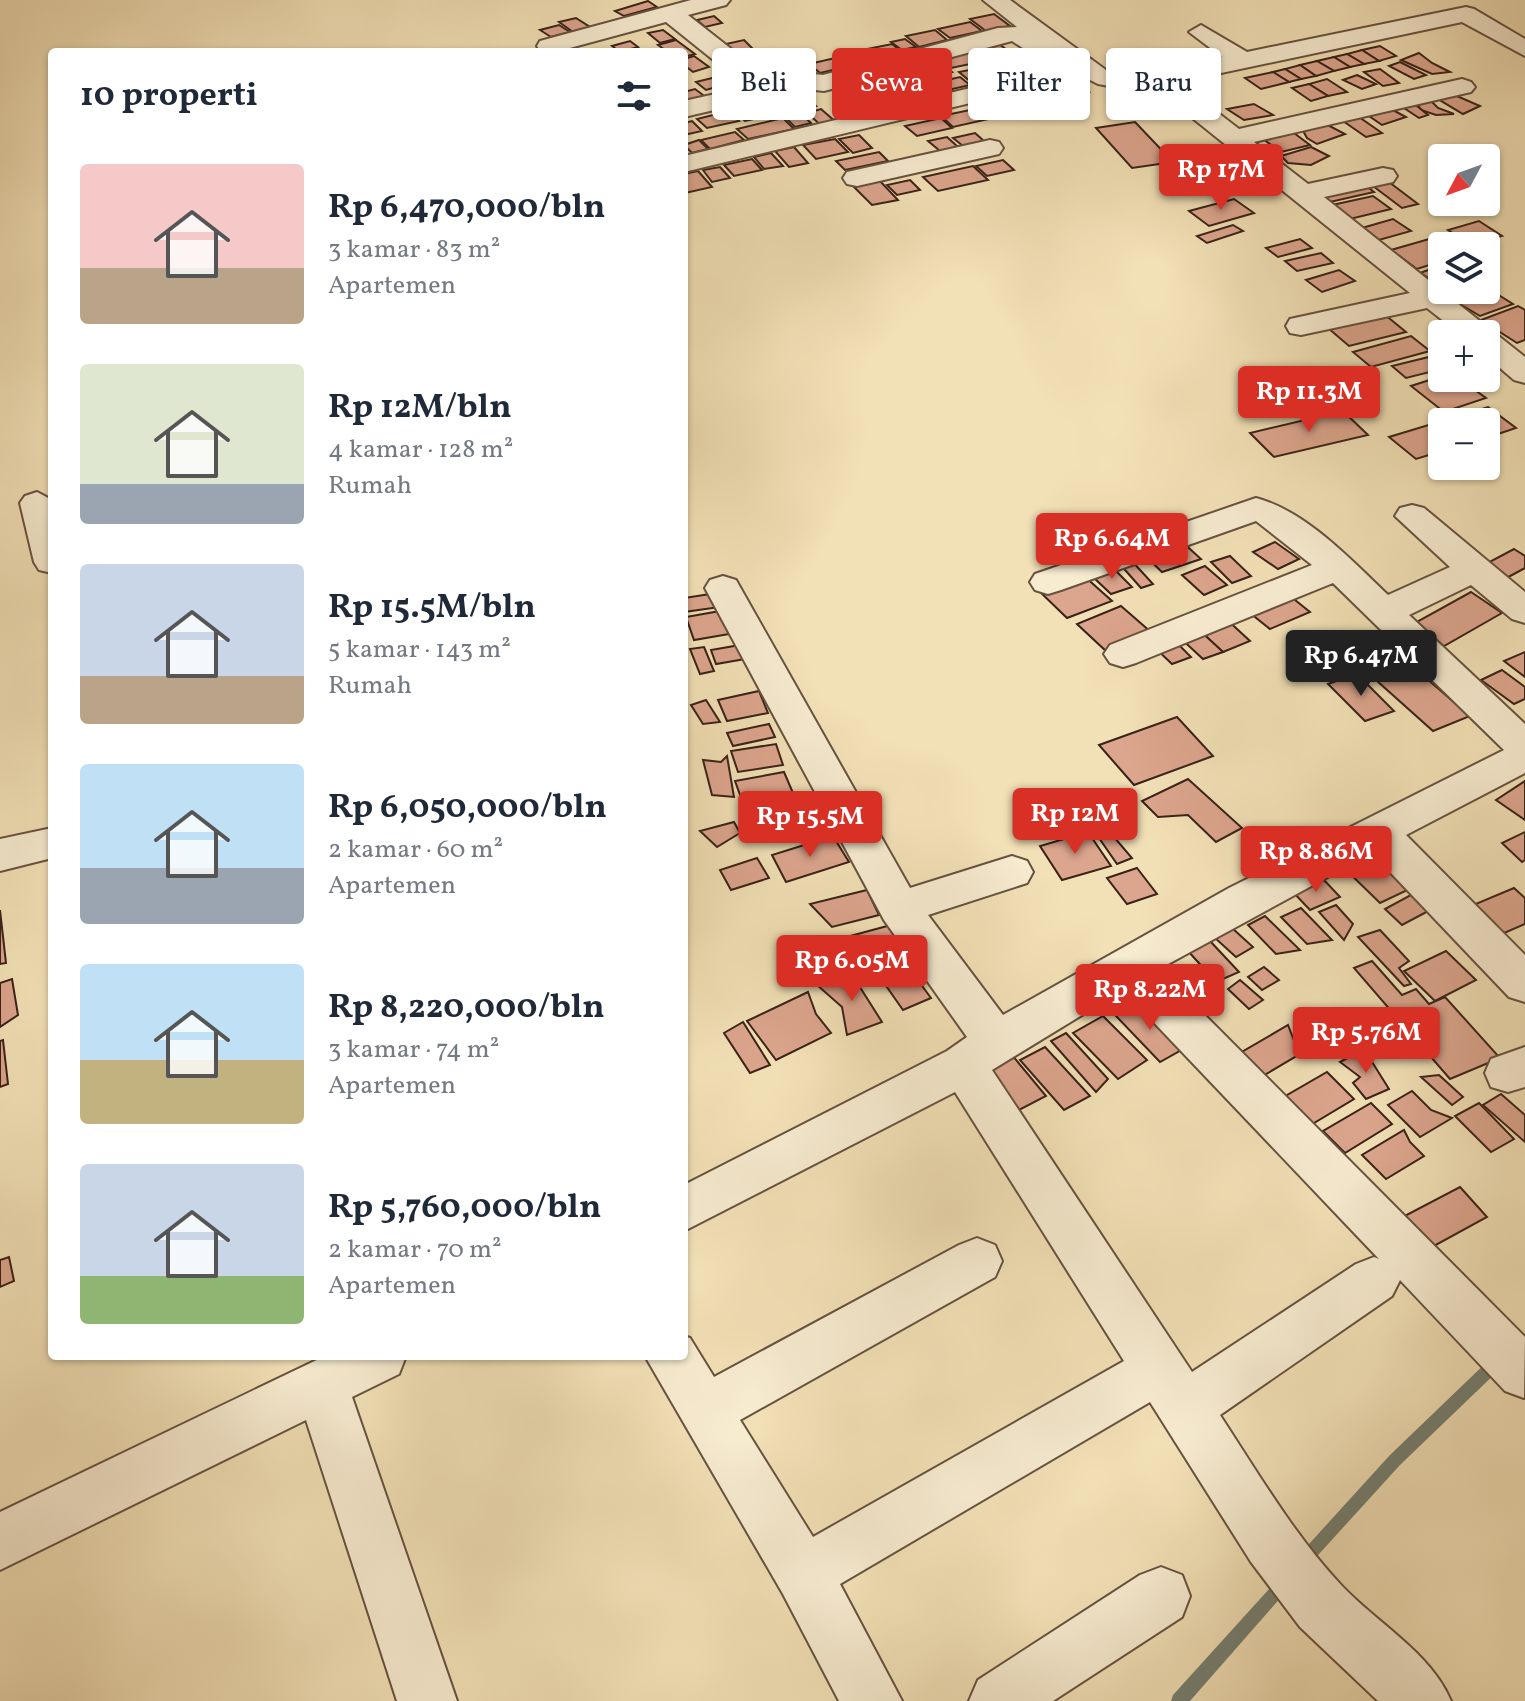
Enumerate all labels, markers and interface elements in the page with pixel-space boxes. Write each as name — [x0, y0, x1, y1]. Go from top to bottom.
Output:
chip: Beli — [712, 48, 816, 120]
chip: Sewa — [832, 48, 952, 120]
chip: Filter — [968, 48, 1090, 120]
chip: Baru — [1106, 48, 1221, 120]
text: 10 properti — [80, 73, 258, 120]
icon: filters — [612, 74, 656, 118]
pin: Rp 17M — [1156, 144, 1286, 212]
north arrow — [1428, 144, 1500, 216]
map controls — [1428, 144, 1500, 480]
text: Rp 17M — [1177, 152, 1265, 188]
text: Rp 6,470,000/bln — [328, 185, 605, 232]
icon: home — [144, 196, 240, 292]
text: 3 kamar · 83 m² — [328, 232, 500, 268]
button: layers — [1428, 232, 1500, 304]
text: Apartemen — [328, 268, 456, 304]
button: + — [1428, 320, 1500, 392]
pin: Rp 11.3M — [1226, 366, 1392, 434]
text: Rp 11.3M — [1256, 374, 1362, 410]
text: Rp 12M/bln — [328, 385, 512, 432]
icon: home — [144, 396, 240, 492]
button: − — [1428, 408, 1500, 480]
text: 4 kamar · 128 m² — [328, 432, 513, 468]
text: Rumah — [328, 468, 412, 504]
pin: Rp 6.64M — [1029, 513, 1195, 581]
text: Rp 6.64M — [1054, 521, 1170, 557]
text: Rp 15.5M/bln — [328, 585, 536, 632]
icon: home — [144, 596, 240, 692]
pin: Rp 6.47M — [1278, 630, 1444, 698]
text: 5 kamar · 143 m² — [328, 632, 511, 668]
text: Rp 6.47M — [1304, 638, 1418, 674]
text: Rumah — [328, 668, 412, 704]
text: Rp 6,050,000/bln — [328, 785, 607, 832]
pin: Rp 12M — [1010, 788, 1140, 856]
pin: Rp 15.5M — [727, 791, 893, 859]
icon: home — [144, 796, 240, 892]
text: Rp 12M — [1031, 796, 1119, 832]
text: Rp 15.5M — [756, 799, 864, 835]
pin: Rp 8.86M — [1233, 826, 1399, 894]
text: 2 kamar · 60 m² — [328, 832, 503, 868]
text: Rp 8.86M — [1259, 834, 1373, 870]
text: Apartemen — [328, 868, 456, 904]
pin: Rp 6.05M — [769, 935, 935, 1003]
text: Rp 6.05M — [794, 943, 910, 979]
pin: Rp 8.22M — [1067, 964, 1233, 1032]
text: Rp 8.22M — [1093, 972, 1207, 1008]
text: Rp 8,220,000/bln — [328, 985, 605, 1032]
icon: home — [144, 996, 240, 1092]
pin: Rp 5.76M — [1283, 1007, 1449, 1075]
text: Rp 5.76M — [1311, 1015, 1421, 1051]
text: 3 kamar · 74 m² — [328, 1032, 499, 1068]
text: Apartemen — [328, 1068, 456, 1104]
text: Rp 5,760,000/bln — [328, 1185, 601, 1232]
icon: home — [144, 1196, 240, 1292]
text: 2 kamar · 70 m² — [328, 1232, 502, 1268]
text: Apartemen — [328, 1268, 456, 1304]

